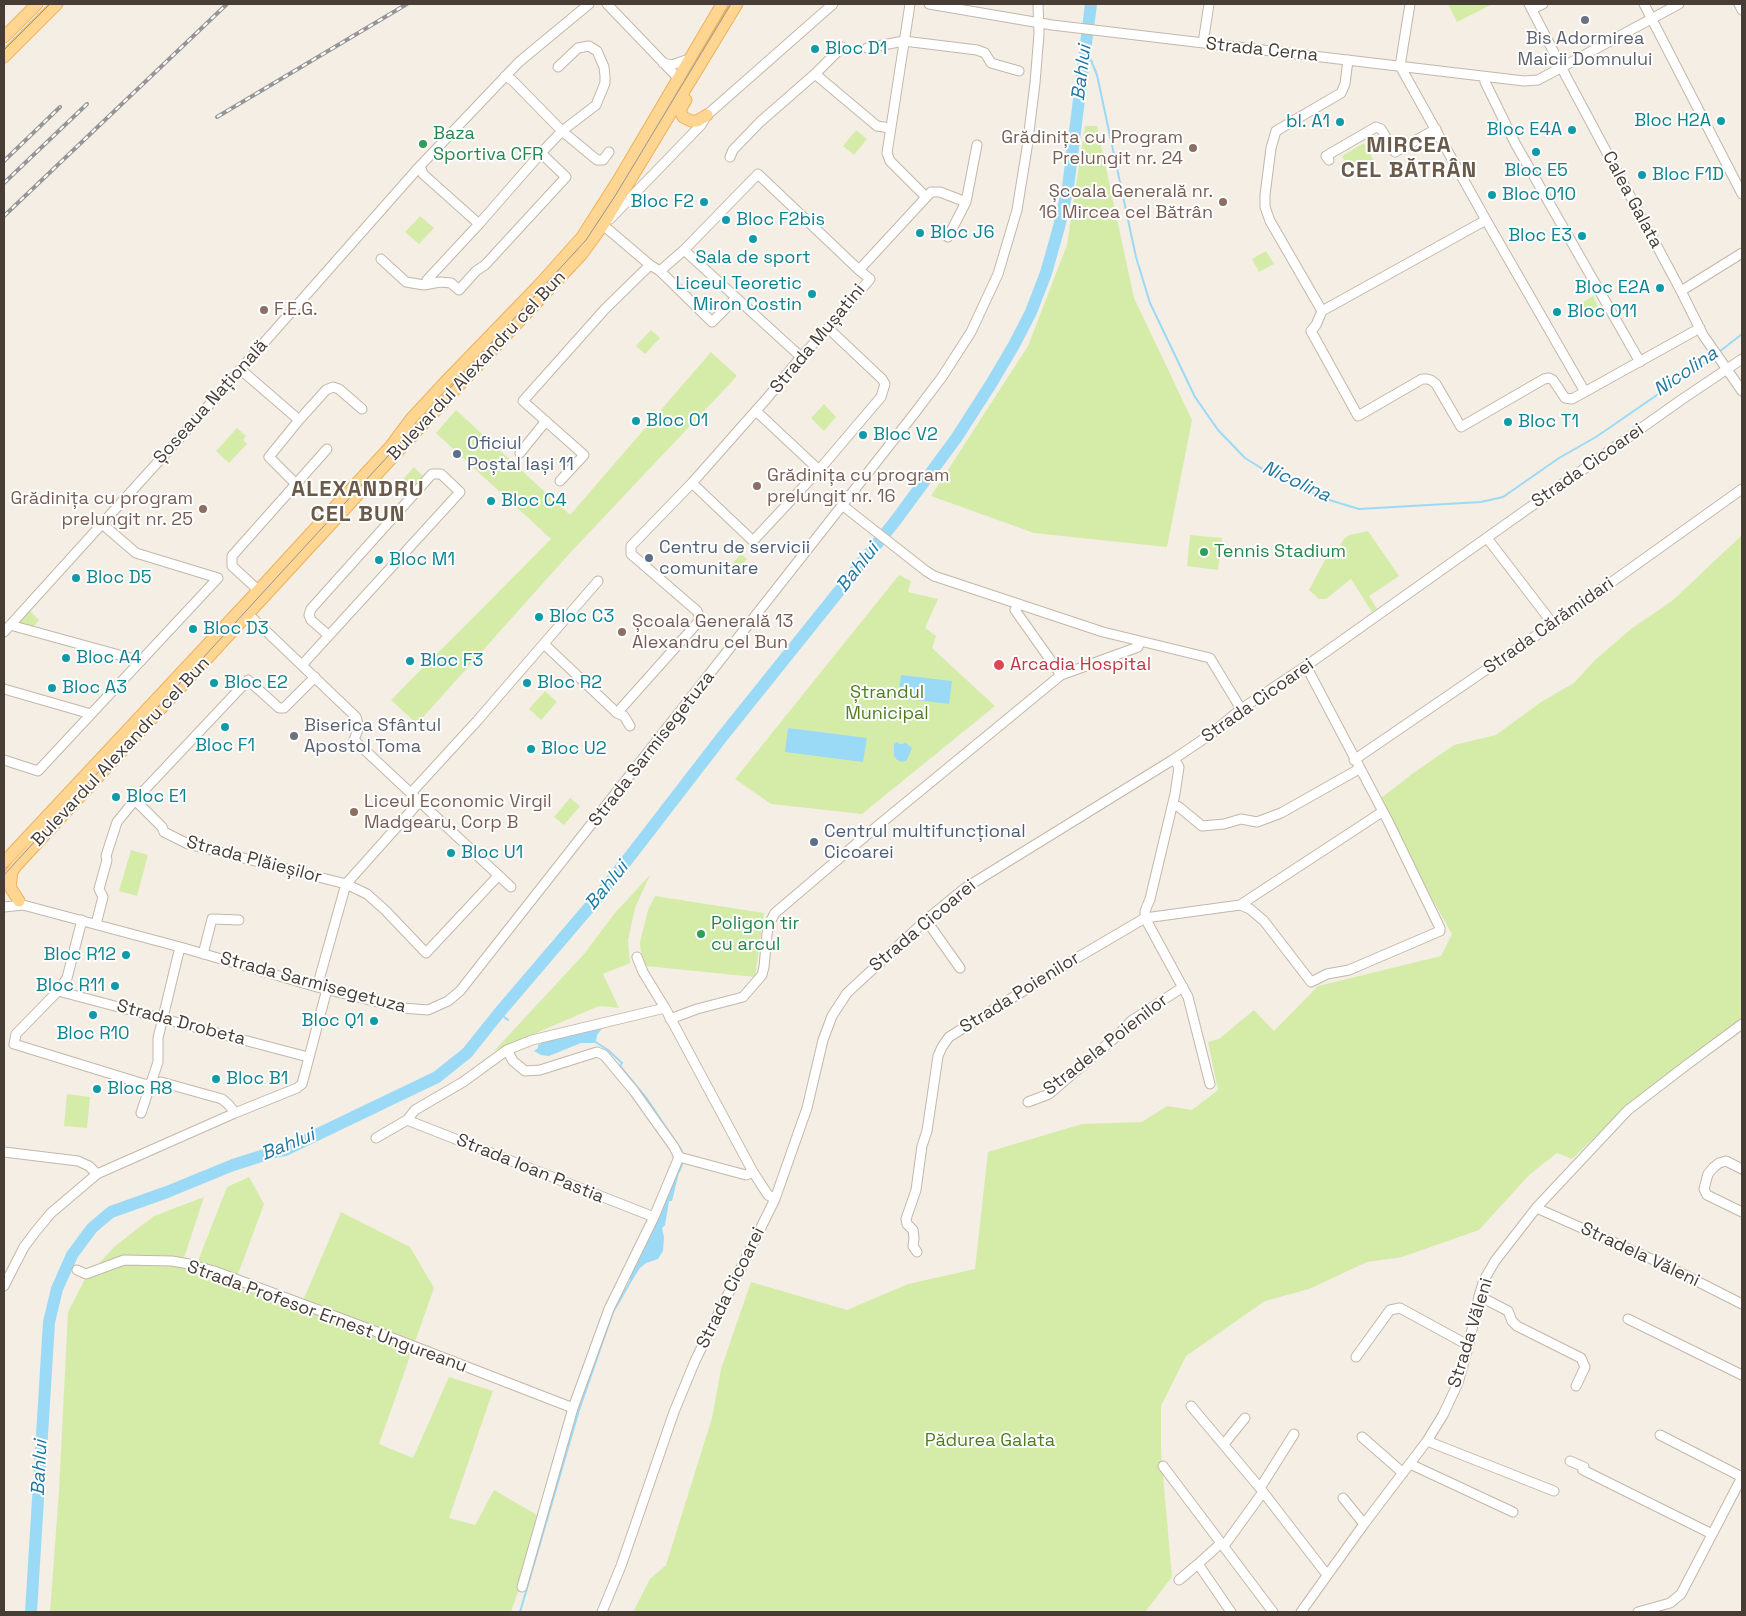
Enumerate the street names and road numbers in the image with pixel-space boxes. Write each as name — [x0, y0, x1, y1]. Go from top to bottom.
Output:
street label: Strada Cerna — [1205, 33, 1319, 67]
street label: Calea Galata — [1597, 148, 1667, 252]
street label: Bulevardul Alexandru cel Bun — [383, 267, 571, 465]
street label: Strada Mușatini — [766, 280, 870, 398]
street label: Șoseaua Națională — [149, 335, 273, 469]
street label: Strada Cicoarei — [1528, 419, 1648, 513]
street label: Strada Cărămidari — [1480, 573, 1618, 679]
street label: Bulevardul Alexandru cel Bun — [27, 653, 215, 851]
street label: Strada Cicoarei — [1198, 654, 1318, 748]
street label: Strada Sarmisegetuza — [585, 667, 719, 831]
street label: Strada Plăieșilor — [184, 832, 324, 888]
street label: Strada Cicoarei — [865, 875, 981, 977]
street label: Strada Sarmisegetuza — [218, 948, 408, 1018]
street label: Strada Poienilor — [956, 948, 1084, 1038]
street label: Stradela Poienilor — [1039, 990, 1173, 1100]
street label: Strada Drobeta — [114, 995, 248, 1051]
street label: Strada Ioan Pastia — [453, 1130, 607, 1208]
street label: Stradela Văleni — [1577, 1218, 1703, 1292]
street label: Strada Cicoarei — [692, 1224, 770, 1352]
street label: Strada Profesor Ernest Ungureanu — [184, 1256, 470, 1378]
street label: Strada Văleni — [1444, 1275, 1498, 1391]

